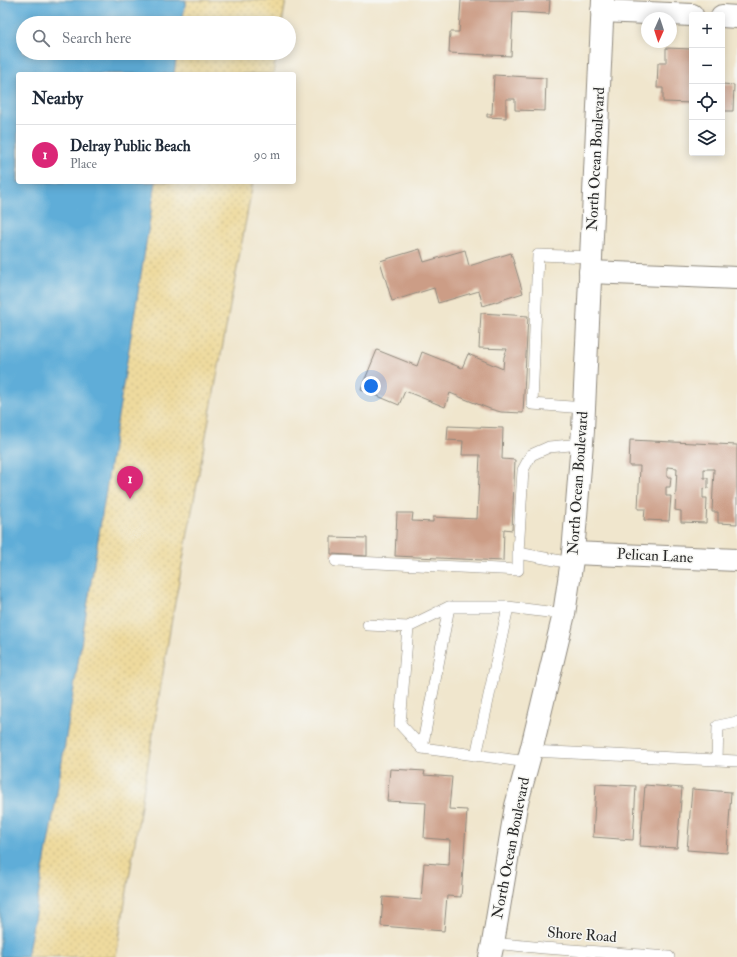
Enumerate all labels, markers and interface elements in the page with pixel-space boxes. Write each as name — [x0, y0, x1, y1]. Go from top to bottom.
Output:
north arrow — [641, 12, 677, 48]
map controls — [689, 12, 725, 156]
button: + — [689, 12, 725, 48]
search box — [16, 16, 296, 60]
icon: search — [30, 27, 52, 49]
text: Search here — [62, 29, 131, 48]
button: − — [689, 48, 725, 84]
button: locate — [689, 84, 725, 120]
street label: North Ocean Boulevard — [583, 86, 609, 231]
text: Nearby — [32, 88, 83, 109]
button: layers — [689, 120, 725, 156]
text: Delray Public Beach — [70, 137, 191, 156]
text: 1 — [43, 147, 47, 163]
text: 90 m — [254, 147, 280, 163]
text: Place — [70, 156, 97, 172]
your location — [361, 376, 381, 396]
street label: North Ocean Boulevard — [564, 410, 593, 555]
pin: 1 — [117, 466, 143, 499]
street label: Pelican Lane — [616, 545, 694, 567]
street label: North Ocean Boulevard — [488, 775, 534, 920]
street label: Shore Road — [547, 923, 618, 947]

